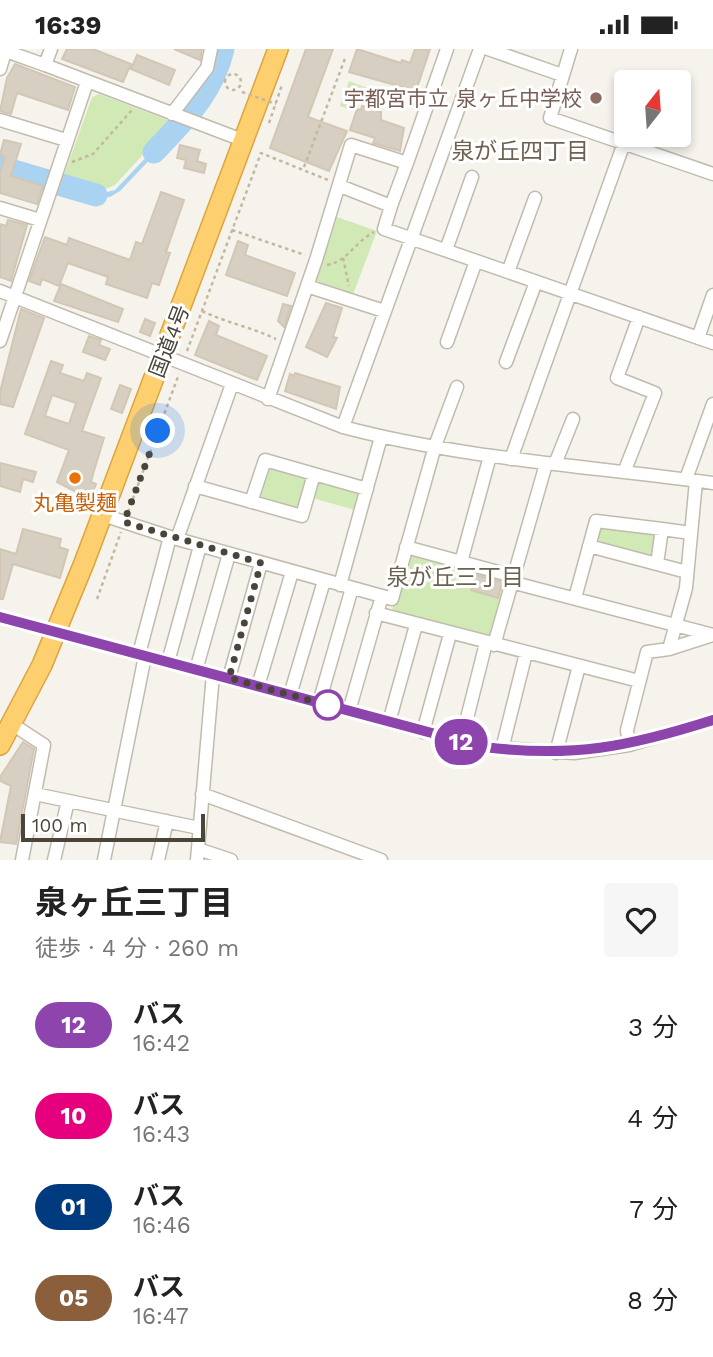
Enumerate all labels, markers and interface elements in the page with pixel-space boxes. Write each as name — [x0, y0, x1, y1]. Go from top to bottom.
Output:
text: 16:39 — [35, 10, 102, 40]
north arrow — [614, 70, 691, 147]
map controls — [614, 70, 691, 147]
place label: 宇都宮市立 泉ヶ丘中学校 — [344, 86, 582, 111]
marker: 宇都宮市立 泉ヶ丘中学校 — [588, 90, 604, 106]
district label: 泉が丘四丁目 — [451, 138, 589, 165]
street label: 国道4号 — [144, 301, 194, 381]
your location — [140, 413, 175, 448]
marker: 丸亀製麺 — [67, 470, 83, 486]
place label: 丸亀製麺 — [33, 490, 117, 515]
district label: 泉が丘三丁目 — [386, 564, 524, 591]
unlabelled marker — [313, 690, 343, 720]
line badge: 12 — [430, 719, 492, 765]
text: 12 — [449, 728, 473, 756]
scale bar — [21, 811, 205, 843]
text: 100 m — [32, 814, 88, 837]
text: 泉ヶ丘三丁目 — [35, 883, 233, 922]
button: heart — [604, 883, 678, 957]
text: 徒歩 · 4 分 · 260 m — [35, 935, 239, 962]
text: バス — [133, 999, 185, 1029]
text: 12 — [61, 1011, 86, 1039]
text: 3 分 — [628, 1012, 678, 1042]
text: 16:42 — [133, 1030, 190, 1057]
text: バス — [133, 1090, 185, 1120]
text: 10 — [61, 1102, 86, 1130]
text: 4 分 — [627, 1103, 678, 1133]
text: 16:43 — [133, 1121, 190, 1148]
text: バス — [133, 1181, 185, 1211]
text: 01 — [61, 1193, 86, 1221]
text: 7 分 — [629, 1194, 678, 1224]
text: 16:46 — [133, 1212, 191, 1239]
text: バス — [133, 1272, 185, 1302]
text: 05 — [59, 1284, 88, 1312]
text: 8 分 — [627, 1285, 678, 1315]
text: 16:47 — [133, 1303, 189, 1330]

